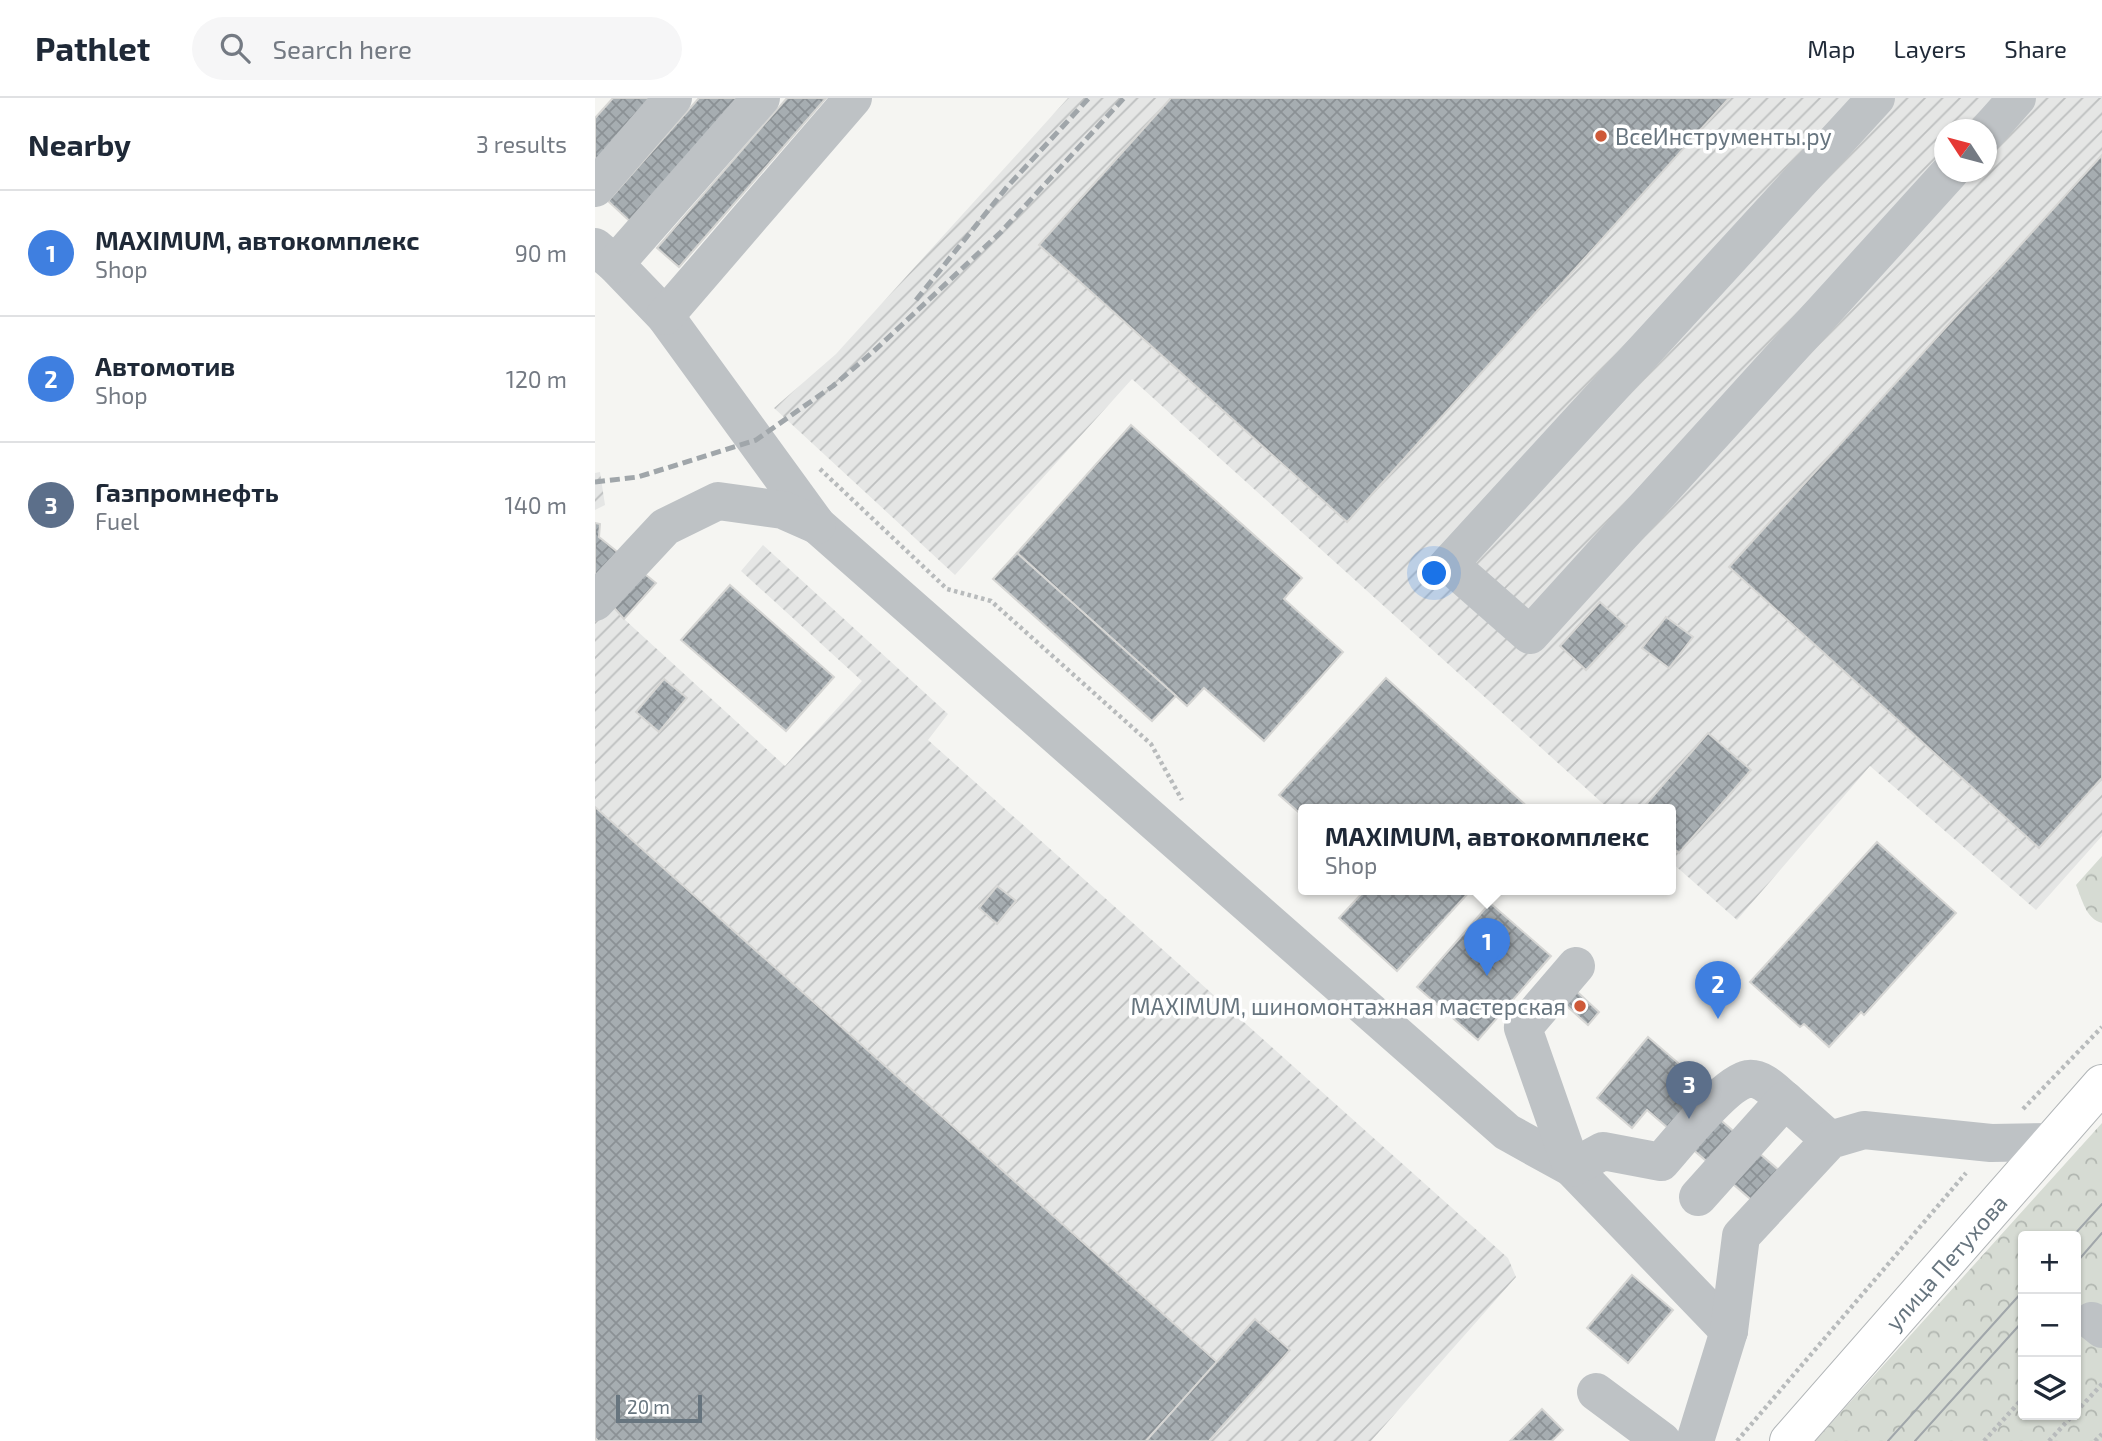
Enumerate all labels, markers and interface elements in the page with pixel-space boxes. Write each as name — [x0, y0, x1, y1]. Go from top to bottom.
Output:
search box — [192, 17, 682, 80]
text: Pathlet — [35, 28, 150, 68]
icon: search — [216, 29, 254, 67]
text: Search here — [272, 33, 412, 64]
text: Map — [1807, 34, 1855, 63]
text: Layers — [1893, 34, 1966, 63]
text: Share — [2004, 34, 2067, 63]
north arrow — [1934, 119, 1997, 182]
place label: ВсеИнструменты.ру — [1615, 122, 1832, 151]
text: Nearby — [28, 126, 131, 162]
marker: ВсеИнструменты.ру — [1593, 128, 1609, 144]
text: 3 results — [476, 130, 567, 158]
text: MAXIMUM, автокомплекс — [95, 224, 420, 255]
text: 1 — [46, 239, 56, 267]
text: 90 m — [515, 239, 567, 267]
text: Shop — [95, 255, 148, 283]
text: Автомотив — [95, 350, 235, 381]
text: 2 — [44, 365, 58, 393]
text: 120 m — [506, 365, 567, 393]
text: Shop — [95, 381, 148, 409]
text: Газпромнефть — [95, 476, 279, 507]
text: 3 — [44, 491, 58, 519]
text: 140 m — [505, 491, 567, 519]
text: Fuel — [95, 507, 139, 535]
your location — [1417, 556, 1451, 590]
popup — [1298, 804, 1676, 895]
text: MAXIMUM, автокомплекс — [1325, 820, 1649, 851]
text: Shop — [1325, 851, 1377, 879]
pin: 1 — [1464, 918, 1510, 976]
pin: 2 — [1695, 961, 1741, 1019]
place label: MAXIMUM, шиномонтажная мастерская — [1130, 992, 1566, 1020]
marker: MAXIMUM, шиномонтажная мастерская — [1572, 998, 1588, 1014]
pin: 3 — [1666, 1061, 1712, 1119]
street label: улица Петухова — [1879, 1189, 2013, 1336]
map controls — [2018, 1231, 2081, 1420]
button: + — [2018, 1231, 2081, 1294]
button: − — [2018, 1294, 2081, 1357]
button: layers — [2018, 1357, 2081, 1420]
scale bar — [616, 1392, 702, 1424]
text: 20 m — [627, 1395, 670, 1418]

